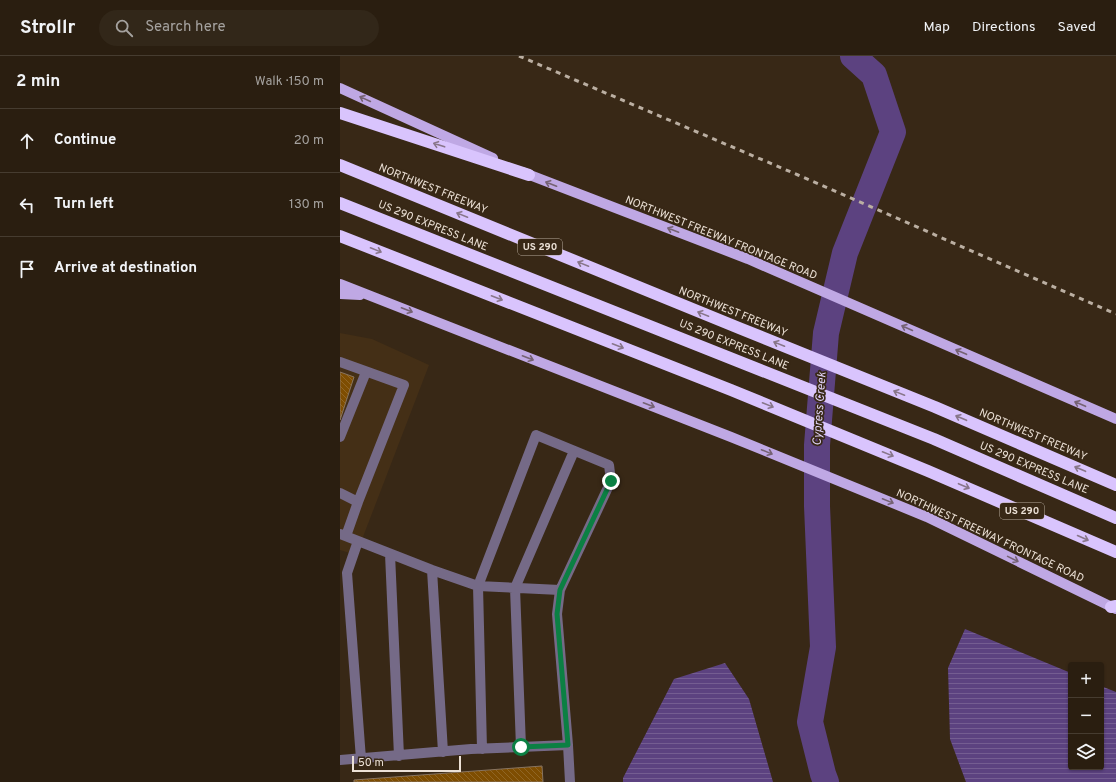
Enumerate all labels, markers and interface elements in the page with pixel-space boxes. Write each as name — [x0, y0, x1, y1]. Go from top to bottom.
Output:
search box — [99, 10, 379, 46]
text: Strollr — [20, 16, 75, 40]
icon: search — [113, 17, 135, 39]
text: Search here — [145, 18, 225, 37]
text: Map — [924, 19, 950, 36]
text: Directions — [972, 19, 1036, 36]
text: Saved — [1058, 19, 1096, 36]
text: 2 min — [16, 71, 60, 93]
text: Walk · 150 m — [255, 74, 324, 90]
one-way arrow — [359, 95, 371, 103]
icon: ahead — [16, 130, 38, 152]
text: Continue — [54, 131, 116, 150]
text: 20 m — [294, 133, 324, 149]
one-way arrow — [433, 141, 445, 149]
street label: NORTHWEST FREEWAY — [377, 161, 489, 217]
one-way arrow — [546, 179, 558, 187]
street label: NORTHWEST FREEWAY FRONTAGE ROAD — [623, 193, 819, 283]
icon: left — [16, 194, 38, 216]
text: Turn left — [54, 195, 114, 214]
text: 130 m — [289, 197, 324, 213]
street label: US 290 EXPRESS LANE — [376, 198, 490, 254]
one-way arrow — [457, 211, 469, 219]
one-way arrow — [667, 225, 679, 233]
road number: US 290 — [518, 239, 562, 255]
one-way arrow — [370, 247, 382, 255]
icon: arrive — [16, 258, 38, 280]
text: Arrive at destination — [54, 259, 197, 278]
one-way arrow — [577, 260, 589, 268]
street label: NORTHWEST FREEWAY — [677, 284, 789, 340]
one-way arrow — [491, 295, 503, 303]
one-way arrow — [400, 307, 412, 315]
one-way arrow — [697, 309, 709, 317]
street label: US 290 EXPRESS LANE — [677, 317, 791, 373]
one-way arrow — [901, 324, 913, 331]
one-way arrow — [773, 340, 785, 348]
one-way arrow — [612, 342, 624, 350]
one-way arrow — [955, 348, 967, 355]
one-way arrow — [521, 354, 533, 362]
water label: Cypress Creek — [809, 371, 831, 446]
one-way arrow — [894, 388, 906, 396]
one-way arrow — [1075, 399, 1087, 407]
one-way arrow — [642, 402, 654, 410]
one-way arrow — [761, 402, 773, 409]
street label: NORTHWEST FREEWAY — [977, 406, 1089, 464]
one-way arrow — [955, 414, 967, 421]
street label: US 290 EXPRESS LANE — [977, 439, 1091, 497]
one-way arrow — [761, 449, 773, 456]
one-way arrow — [881, 451, 893, 459]
one-way arrow — [1075, 465, 1087, 473]
route end — [602, 472, 620, 490]
one-way arrow — [958, 483, 970, 490]
street label: NORTHWEST FREEWAY FRONTAGE ROAD — [894, 486, 1086, 586]
one-way arrow — [881, 498, 893, 505]
road number: US 290 — [1000, 503, 1044, 519]
one-way arrow — [1077, 535, 1089, 542]
one-way arrow — [1006, 556, 1018, 563]
map controls — [1068, 662, 1104, 770]
button: + — [1068, 662, 1104, 698]
button: − — [1068, 698, 1104, 734]
button: layers — [1068, 734, 1104, 770]
route start — [512, 738, 530, 756]
scale bar — [352, 754, 461, 773]
text: 50 m — [358, 756, 384, 770]

